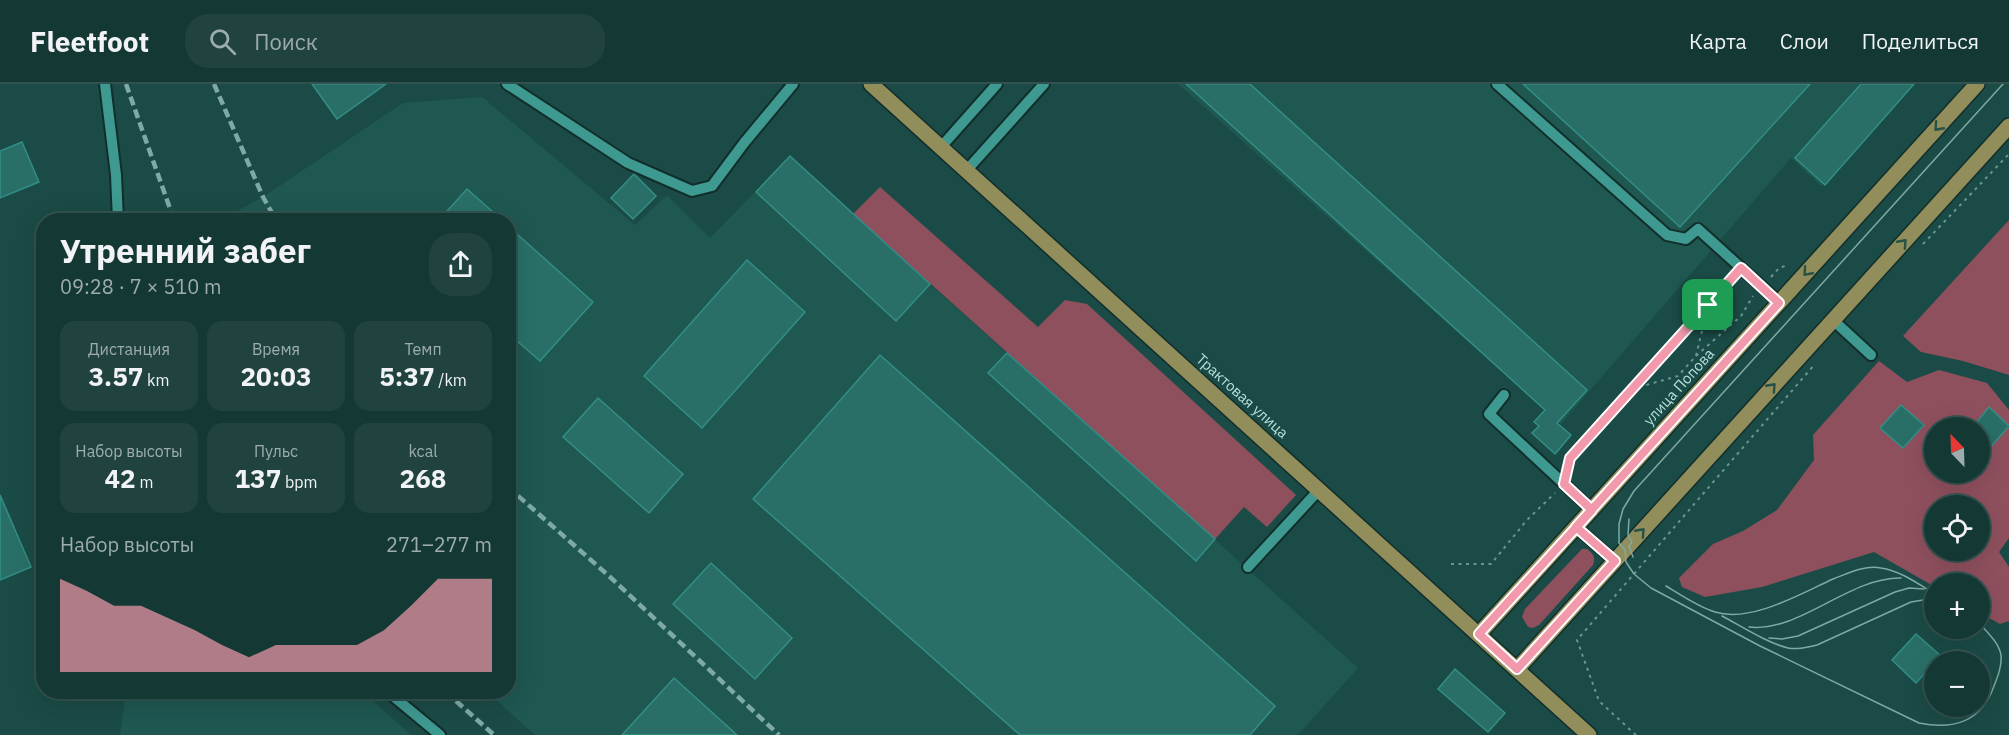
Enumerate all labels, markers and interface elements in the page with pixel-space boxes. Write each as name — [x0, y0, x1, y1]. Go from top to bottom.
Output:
search box — [185, 14, 605, 68]
text: Fleetfoot — [30, 23, 149, 60]
icon: search — [206, 25, 239, 58]
text: Поиск — [254, 27, 318, 56]
text: Карта — [1689, 27, 1747, 55]
text: Слои — [1780, 27, 1829, 55]
text: Поделиться — [1862, 27, 1979, 55]
one-way arrow — [1934, 121, 1945, 131]
text: Утренний забег — [60, 229, 311, 272]
button: share — [429, 233, 492, 296]
one-way arrow — [1896, 239, 1907, 250]
one-way arrow — [1803, 265, 1814, 276]
text: 09:28 · 7 × 510 m — [60, 273, 221, 300]
pin — [1682, 279, 1733, 330]
icon: arrive — [1691, 288, 1724, 321]
text: Дистанция — [88, 339, 170, 359]
text: Время — [252, 339, 300, 359]
text: Темп — [404, 339, 442, 359]
street label: улица Попова — [1639, 344, 1718, 429]
street label: Трактовая улица — [1192, 349, 1292, 442]
text: 3.57 — [88, 359, 143, 393]
text: 20:03 — [241, 359, 311, 393]
text: 5:37 — [379, 359, 435, 393]
text: km — [143, 370, 170, 390]
text: /km — [435, 370, 467, 390]
one-way arrow — [1765, 384, 1776, 394]
north arrow — [1924, 417, 1990, 483]
map controls — [1924, 417, 1990, 717]
text: Набор высоты — [75, 441, 183, 461]
text: Пульс — [254, 441, 298, 461]
text: kcal — [408, 441, 438, 461]
text: 42 — [105, 461, 136, 495]
text: 137 — [234, 461, 281, 495]
text: 268 — [400, 461, 446, 495]
text: m — [136, 472, 153, 492]
text: bpm — [281, 472, 318, 492]
button: locate — [1924, 495, 1990, 561]
one-way arrow — [1634, 528, 1645, 539]
text: Набор высоты — [60, 531, 194, 558]
text: 271–277 m — [386, 531, 492, 558]
button: + — [1924, 573, 1990, 639]
button: − — [1924, 651, 1990, 717]

